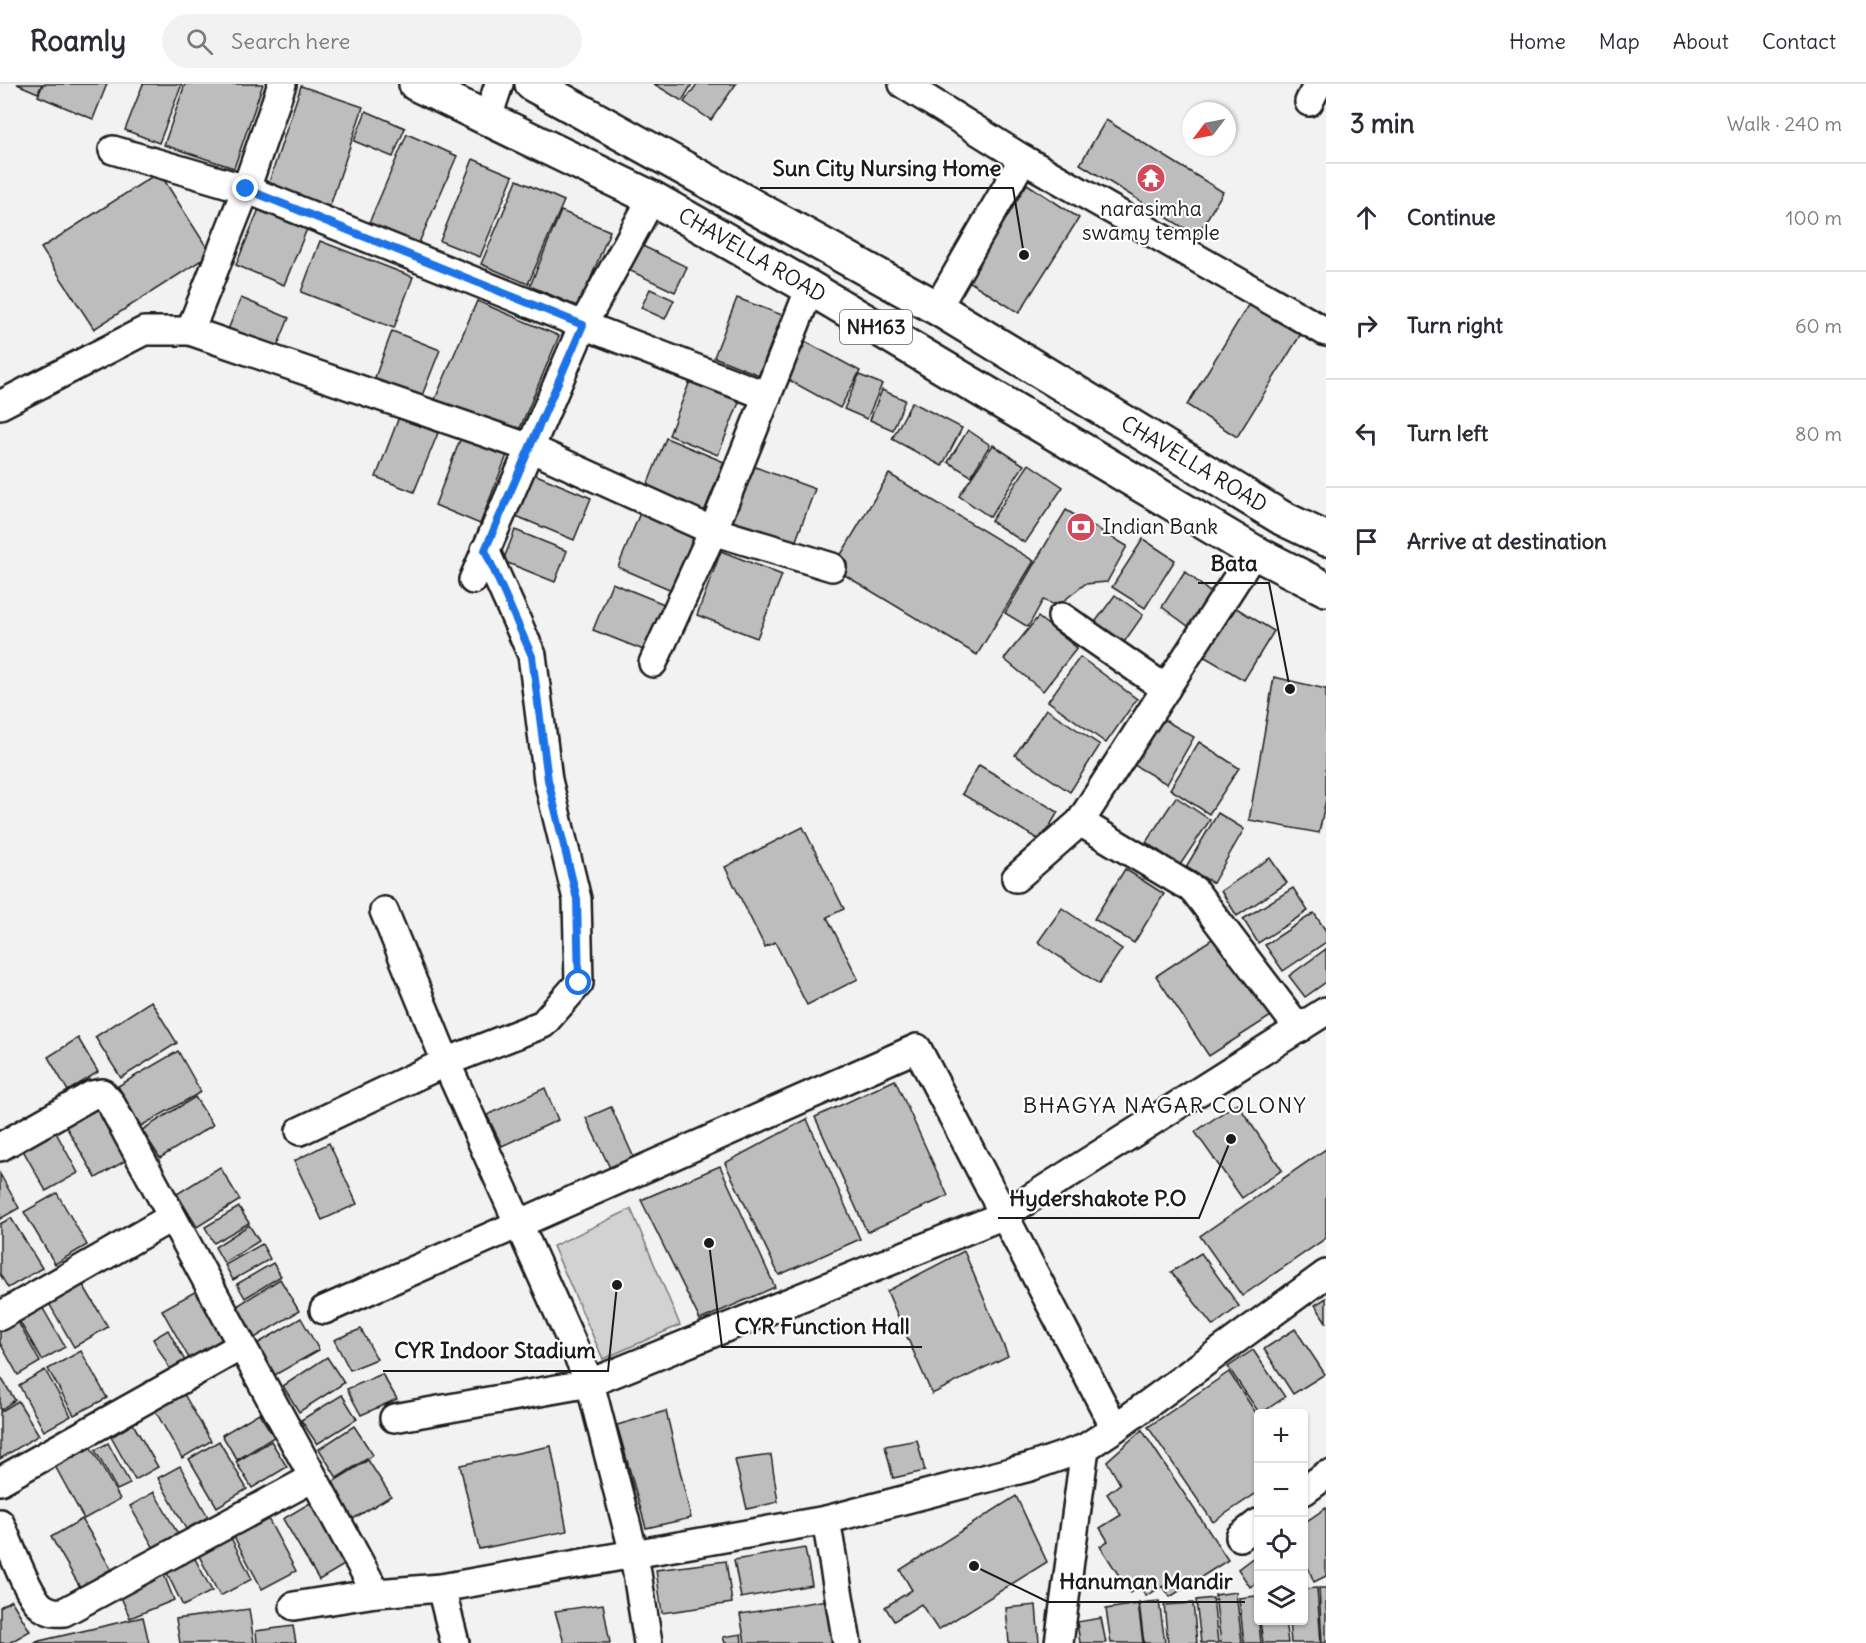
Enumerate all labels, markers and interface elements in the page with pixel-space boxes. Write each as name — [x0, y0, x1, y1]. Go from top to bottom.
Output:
search box — [162, 14, 582, 68]
text: Roamly — [30, 23, 126, 59]
icon: search — [183, 25, 216, 58]
text: Search here — [231, 27, 350, 55]
text: Home — [1509, 28, 1566, 55]
text: Map — [1599, 28, 1640, 55]
text: About — [1673, 28, 1729, 55]
text: Contact — [1762, 28, 1836, 55]
north arrow — [1182, 102, 1236, 156]
text: 3 min — [1350, 107, 1415, 140]
text: Walk · 240 m — [1727, 111, 1842, 136]
callout: Sun City Nursing Home — [760, 148, 1013, 188]
text: Sun City Nursing Home — [773, 154, 1002, 182]
temple icon: narasimha swamy temple — [1135, 162, 1167, 194]
route end — [232, 175, 258, 201]
place label: narasimha swamy temple — [1082, 195, 1220, 246]
street label: CHAVELLA ROAD — [674, 201, 831, 308]
icon: ahead — [1350, 201, 1383, 234]
text: Continue — [1407, 203, 1496, 231]
text: 100 m — [1785, 205, 1842, 230]
icon: right — [1350, 309, 1383, 342]
road number: NH163 — [840, 310, 912, 344]
text: Turn right — [1407, 311, 1503, 339]
text: 60 m — [1795, 313, 1842, 338]
street label: CHAVELLA ROAD — [1116, 409, 1272, 518]
icon: left — [1350, 417, 1383, 450]
text: Turn left — [1407, 419, 1488, 447]
text: 80 m — [1795, 421, 1842, 446]
bank icon: Indian Bank — [1065, 511, 1097, 543]
place label: Indian Bank — [1102, 513, 1218, 540]
icon: arrive — [1350, 525, 1383, 558]
text: Arrive at destination — [1407, 527, 1607, 555]
callout: Bata — [1198, 543, 1269, 583]
text: Bata — [1211, 549, 1258, 577]
route start — [565, 969, 591, 995]
district label: BHAGYA NAGAR COLONY — [1023, 1091, 1307, 1119]
callout: Hydershakote P.O — [998, 1178, 1199, 1218]
text: Hydershakote P.O — [1009, 1184, 1187, 1212]
callout: CYR Function Hall — [722, 1307, 922, 1347]
text: CYR Function Hall — [734, 1312, 910, 1340]
callout: CYR Indoor Stadium — [383, 1331, 608, 1371]
text: CYR Indoor Stadium — [394, 1336, 596, 1364]
map controls — [1254, 1409, 1308, 1625]
button: + — [1254, 1409, 1308, 1463]
button: − — [1254, 1463, 1308, 1517]
button: locate — [1254, 1517, 1308, 1571]
callout: Hanuman Mandir — [1048, 1562, 1245, 1602]
text: Hanuman Mandir — [1059, 1567, 1234, 1595]
button: layers — [1254, 1571, 1308, 1625]

